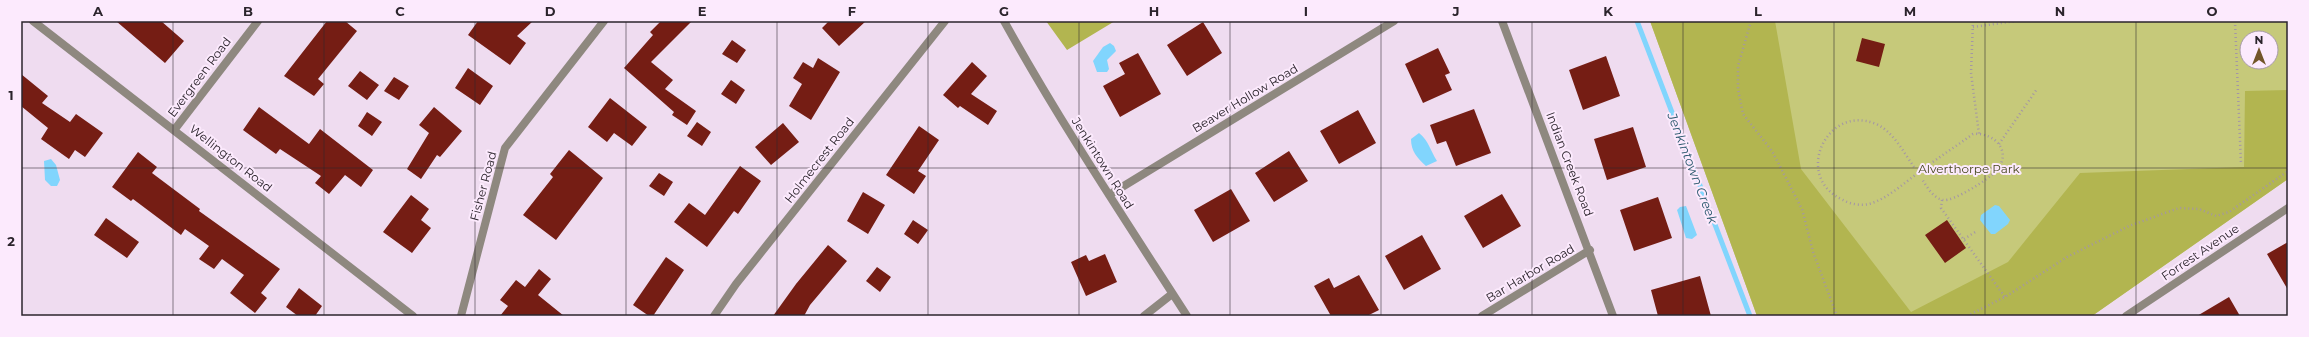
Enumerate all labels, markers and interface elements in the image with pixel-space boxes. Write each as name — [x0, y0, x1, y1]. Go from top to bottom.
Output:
text: A — [92, 3, 104, 19]
text: B — [243, 3, 253, 19]
text: C — [395, 3, 405, 19]
text: D — [545, 3, 556, 19]
text: E — [698, 3, 707, 19]
text: F — [848, 3, 856, 19]
text: G — [999, 3, 1009, 19]
text: H — [1149, 3, 1159, 19]
text: I — [1304, 3, 1308, 19]
text: J — [1451, 3, 1460, 19]
text: K — [1603, 3, 1613, 19]
text: L — [1754, 3, 1762, 19]
text: M — [1904, 3, 1916, 19]
text: N — [2055, 3, 2065, 19]
text: O — [2207, 3, 2218, 19]
north arrow — [2239, 30, 2279, 70]
text: N — [2255, 33, 2263, 47]
street label: Evergreen Road — [164, 34, 234, 120]
street label: Beaver Hollow Road — [1189, 60, 1301, 136]
text: 1 — [8, 87, 14, 103]
water label: Jenkintown Creek — [1664, 109, 1722, 227]
street label: Indian Creek Road — [1543, 110, 1597, 218]
street label: Holmecrest Road — [781, 114, 857, 206]
street label: Jenkintown Road — [1068, 114, 1137, 212]
street label: Wellington Road — [187, 121, 275, 195]
street label: Fisher Road — [467, 150, 499, 222]
park label: Alverthorpe Park — [1918, 161, 2021, 176]
street label: Forrest Avenue — [2158, 220, 2242, 284]
text: 2 — [7, 233, 15, 249]
street label: Bar Harbor Road — [1483, 241, 1577, 305]

